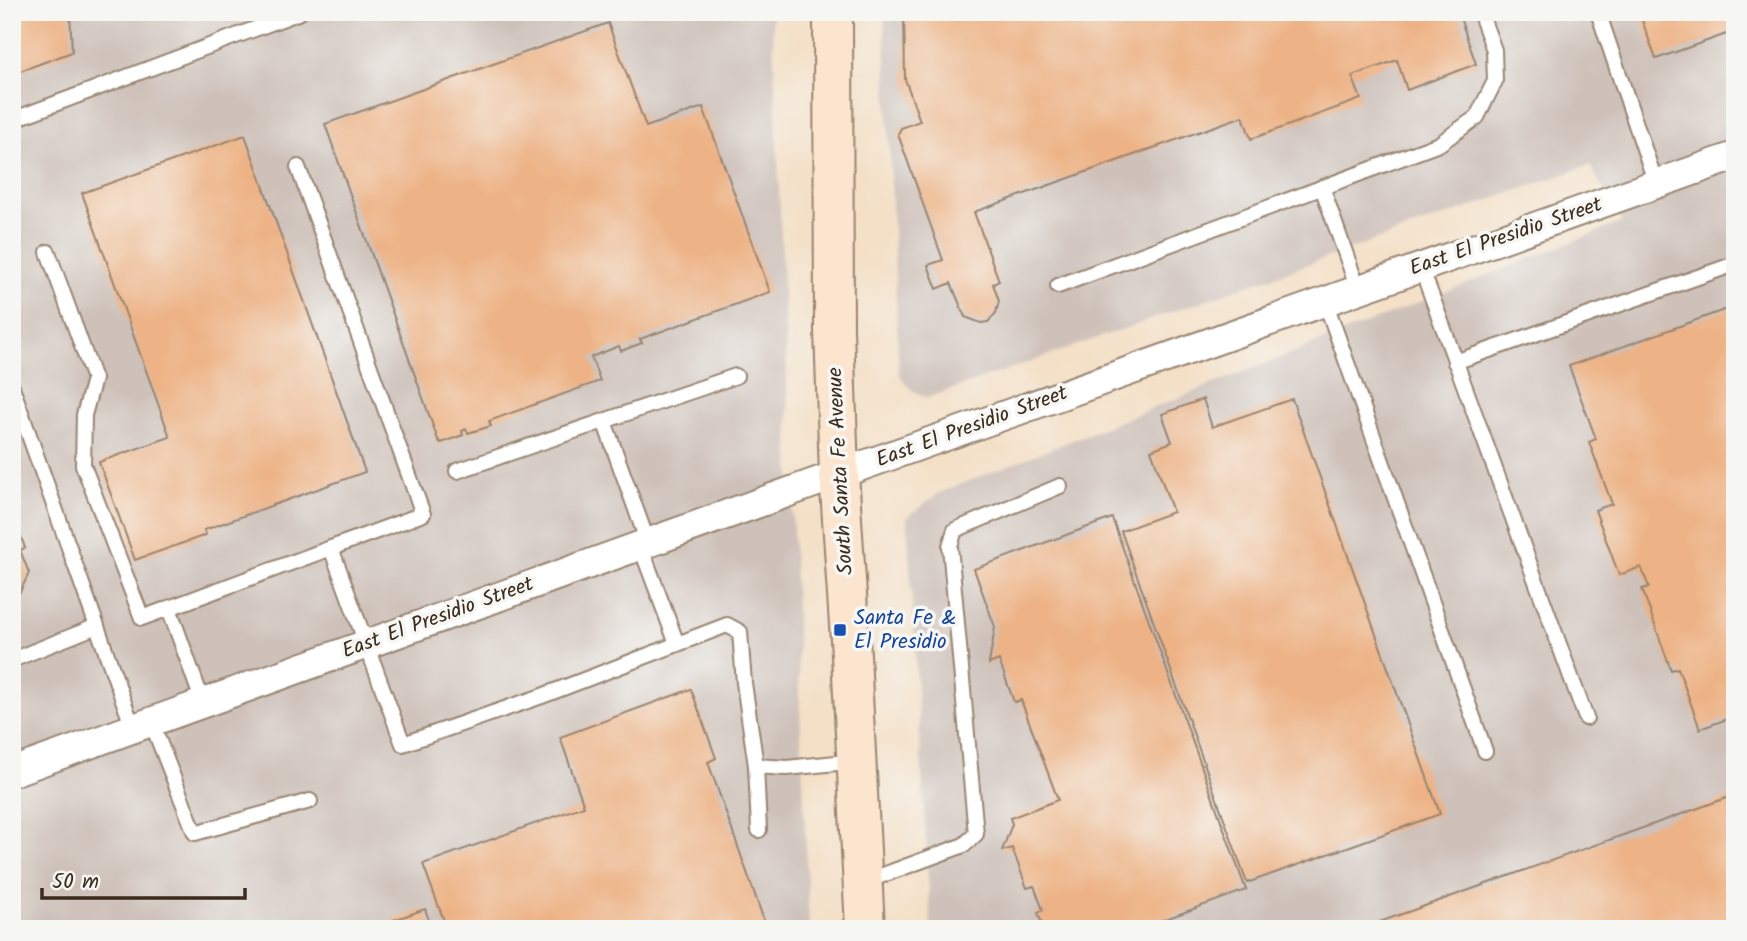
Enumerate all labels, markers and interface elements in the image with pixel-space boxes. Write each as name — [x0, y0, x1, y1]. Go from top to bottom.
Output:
street label: East El Presidio Street — [1405, 188, 1608, 285]
street label: South Santa Fe Avenue — [819, 366, 863, 576]
street label: East El Presidio Street — [871, 377, 1073, 477]
street label: East El Presidio Street — [337, 568, 539, 668]
place label: Santa Fe & El Presidio — [854, 602, 956, 659]
marker: Santa Fe & El Presidio — [832, 622, 848, 638]
scale bar — [42, 857, 245, 901]
text: 50 m — [52, 866, 99, 899]

